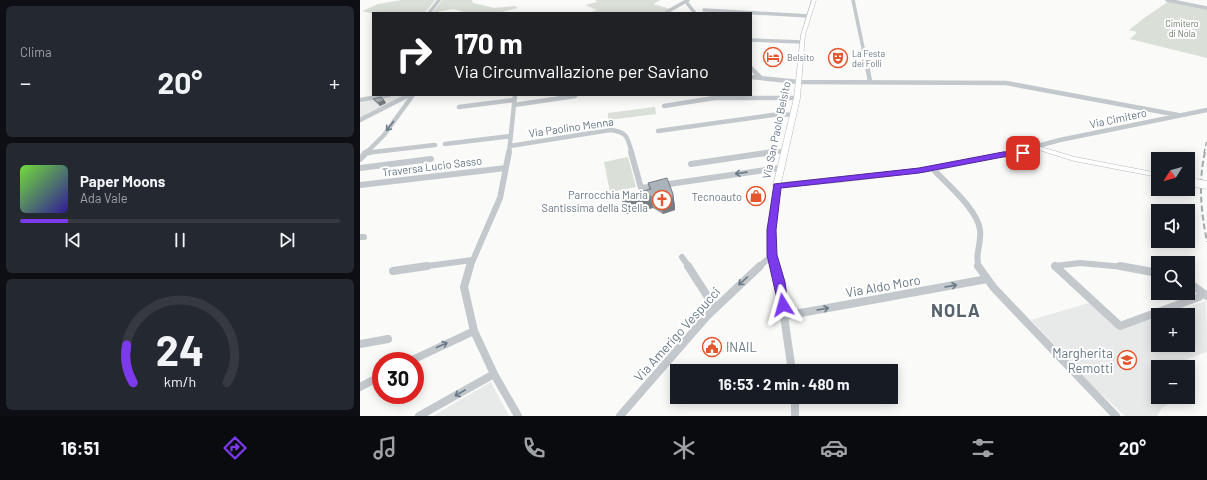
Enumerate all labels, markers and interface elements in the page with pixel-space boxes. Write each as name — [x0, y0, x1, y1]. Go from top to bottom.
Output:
park label: Cimitero di Nola — [1165, 18, 1199, 39]
text: 170 m — [454, 26, 523, 60]
icon: right — [388, 28, 440, 80]
text: Clima — [20, 44, 52, 60]
hotel icon: Belsito — [762, 46, 784, 68]
theatre icon: La Festa dei Folli — [827, 47, 849, 69]
place label: La Festa dei Folli — [852, 48, 885, 69]
place label: Belsito — [787, 52, 814, 63]
text: Via Circumvallazione per Saviano — [454, 60, 709, 82]
text: 20° — [157, 64, 203, 100]
text: − — [20, 69, 31, 95]
text: + — [329, 69, 340, 95]
street label: Via San Paolo Belsito — [759, 80, 793, 180]
street label: Via Cimitero — [1088, 106, 1148, 130]
street label: Via Paolino Menna — [528, 115, 614, 139]
one-way arrow — [386, 121, 394, 132]
pin — [1006, 136, 1040, 170]
icon: arrive — [1012, 142, 1034, 164]
north arrow — [1151, 152, 1195, 196]
map controls — [1151, 152, 1195, 404]
street label: Traversa Lucio Sasso — [381, 153, 483, 179]
one-way arrow — [735, 169, 748, 177]
text: Paper Moons — [80, 172, 165, 190]
shop icon: Tecnoauto — [745, 185, 767, 207]
place label: Parrocchia Maria Santissima della Stella — [542, 188, 648, 214]
church icon: Parrocchia Maria Santissima della Stella — [651, 189, 673, 211]
text: Ada Vale — [80, 190, 128, 206]
place label: Tecnoauto — [692, 190, 742, 203]
button: sound — [1151, 204, 1195, 248]
icon: previous — [62, 229, 84, 251]
icon: pause — [169, 229, 191, 251]
icon: next — [276, 229, 298, 251]
button: search — [1151, 256, 1195, 300]
street label: Via Aldo Moro — [844, 272, 922, 300]
one-way arrow — [738, 276, 748, 286]
one-way arrow — [944, 281, 957, 289]
street label: Via Amerigo Vespucci — [630, 284, 724, 384]
position arrow — [762, 284, 804, 326]
district label: NOLA — [931, 299, 981, 321]
one-way arrow — [816, 305, 829, 313]
button: + — [1151, 308, 1195, 352]
text: 24 — [156, 323, 204, 373]
public building icon: INAIL — [701, 336, 723, 358]
place label: INAIL — [726, 339, 757, 355]
one-way arrow — [435, 341, 447, 349]
place label: Margherita Remotti — [1052, 345, 1113, 376]
school or university icon: Margherita Remotti — [1116, 349, 1138, 371]
speed limit sign: 30 — [372, 352, 424, 404]
button: − — [1151, 360, 1195, 404]
text: km/h — [164, 372, 196, 389]
text: 16:53 · 2 min · 480 m — [718, 375, 850, 393]
one-way arrow — [454, 389, 466, 397]
icon: directions — [221, 434, 249, 462]
icon: music — [371, 434, 399, 462]
icon: phone — [520, 434, 548, 462]
icon: climate — [670, 434, 698, 462]
icon: car — [820, 434, 848, 462]
icon: filters — [969, 434, 997, 462]
text: 16:51 — [61, 437, 99, 459]
text: 20° — [1119, 437, 1146, 459]

